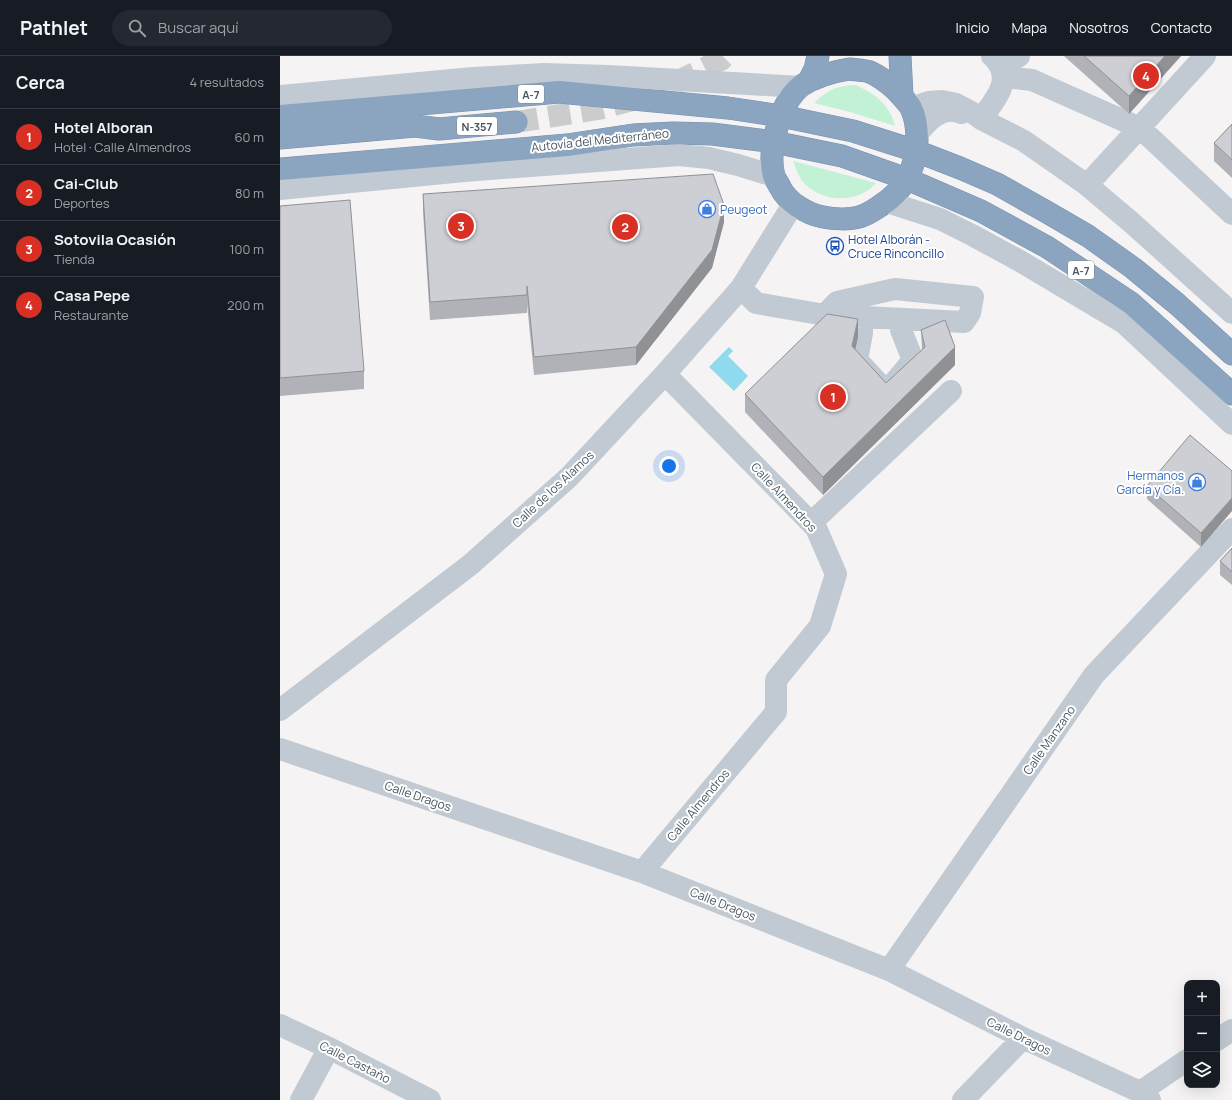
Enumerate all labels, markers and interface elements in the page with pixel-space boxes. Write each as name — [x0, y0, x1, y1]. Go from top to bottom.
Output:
search box — [112, 10, 392, 46]
text: Pathlet — [20, 15, 88, 41]
icon: search — [126, 17, 148, 39]
text: Buscar aquí — [158, 17, 239, 38]
text: Inicio — [956, 18, 990, 37]
text: Mapa — [1012, 18, 1047, 37]
text: Nosotros — [1069, 18, 1129, 37]
text: Contacto — [1151, 18, 1212, 37]
pin: 4 — [1133, 61, 1159, 91]
text: Cerca — [16, 71, 65, 94]
text: 4 resultados — [189, 73, 264, 91]
road number: A-7 — [518, 85, 544, 103]
text: Hotel Alboran — [54, 117, 153, 138]
road number: N-357 — [457, 117, 497, 135]
street label: Autovía del Mediterráneo — [530, 124, 670, 156]
text: 1 — [26, 128, 32, 146]
text: 60 m — [234, 128, 264, 146]
text: Hotel · Calle Almendros — [54, 138, 191, 156]
text: Cai-Club — [54, 173, 118, 194]
text: 2 — [25, 184, 33, 202]
text: 80 m — [235, 184, 264, 202]
text: Deportes — [54, 194, 110, 212]
shop icon: Peugeot — [697, 199, 717, 219]
place label: Peugeot — [720, 201, 768, 218]
pin: 3 — [448, 211, 474, 241]
pin: 2 — [612, 212, 638, 242]
text: Sotovila Ocasión — [54, 229, 176, 250]
place label: Hotel Alborán - Cruce Rinconcillo — [848, 231, 944, 262]
bus stop icon: Hotel Alborán - Cruce Rinconcillo — [825, 236, 845, 256]
text: 3 — [25, 240, 33, 258]
text: 100 m — [229, 240, 264, 258]
text: Tienda — [54, 250, 95, 268]
road number: A-7 — [1068, 261, 1094, 279]
text: Casa Pepe — [54, 285, 130, 306]
text: 4 — [25, 296, 33, 314]
text: 200 m — [227, 296, 264, 314]
text: Restaurante — [54, 306, 129, 324]
pin: 1 — [820, 382, 846, 412]
street label: Calle de los Alamos — [508, 447, 598, 531]
your location — [659, 456, 679, 476]
street label: Calle Almendros — [747, 459, 821, 535]
place label: Hermanos García y Cía. — [1117, 467, 1184, 498]
shop icon: Hermanos García y Cía. — [1187, 472, 1207, 492]
street label: Calle Manzano — [1019, 702, 1079, 778]
street label: Calle Almendros — [663, 765, 733, 845]
street label: Calle Dragos — [382, 777, 454, 815]
street label: Calle Dragos — [688, 883, 758, 925]
map controls — [1184, 980, 1220, 1088]
button: + — [1184, 980, 1220, 1016]
street label: Calle Dragos — [984, 1013, 1054, 1059]
button: − — [1184, 1016, 1220, 1052]
street label: Calle Castaño — [317, 1037, 393, 1087]
button: layers — [1184, 1052, 1220, 1088]

